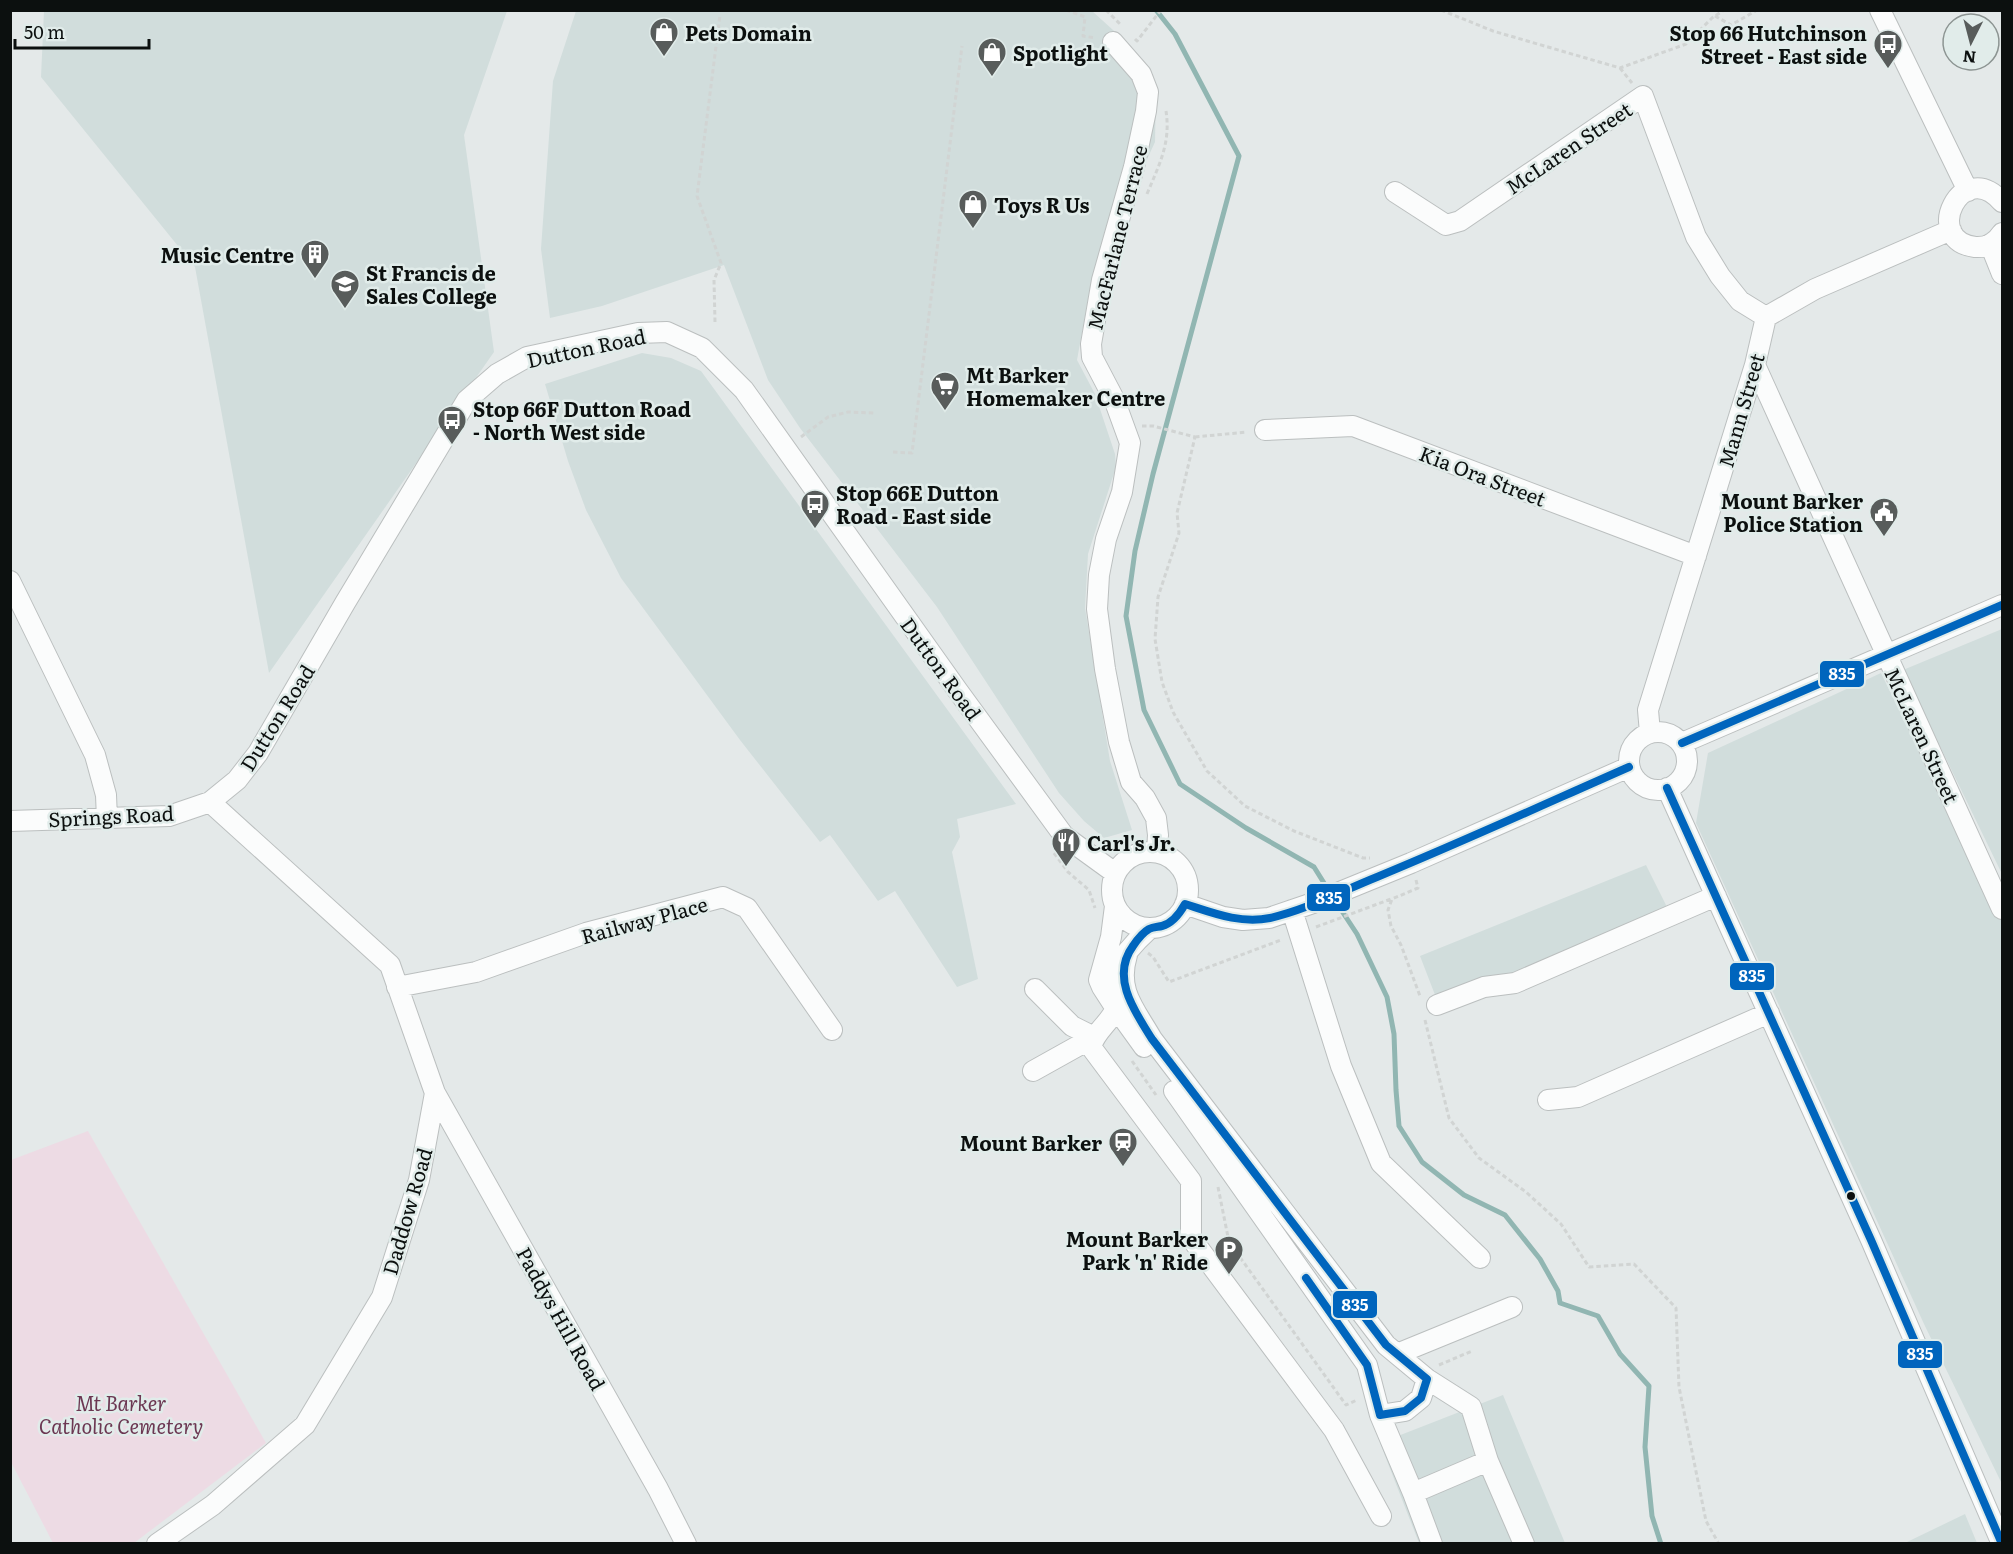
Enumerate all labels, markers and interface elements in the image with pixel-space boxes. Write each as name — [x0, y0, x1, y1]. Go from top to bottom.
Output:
scale bar — [15, 12, 148, 50]
north arrow — [1941, 12, 2001, 72]
shop icon: Pets Domain — [648, 16, 680, 58]
place label: Pets Domain — [685, 17, 812, 47]
place label: Stop 66 Hutchinson Street - East side — [1670, 17, 1867, 70]
text: 50 m — [24, 18, 65, 45]
bus stop icon: Stop 66 Hutchinson Street - East side — [1872, 28, 1904, 70]
shop icon: Spotlight — [976, 36, 1008, 78]
place label: Spotlight — [1013, 37, 1108, 67]
text: N — [1961, 45, 1977, 71]
street label: McLaren Street — [1499, 93, 1637, 201]
street label: MacFarlane Terrace — [1079, 141, 1153, 333]
shop icon: Toys R Us — [957, 188, 989, 230]
place label: Toys R Us — [994, 189, 1090, 219]
building icon: Music Centre — [299, 238, 331, 280]
place label: Music Centre — [161, 239, 294, 269]
place label: St Francis de Sales College — [366, 257, 497, 310]
school or university icon: St Francis de Sales College — [329, 268, 361, 310]
street label: Dutton Road — [524, 320, 648, 374]
street label: Mann Street — [1709, 349, 1771, 471]
place label: Mt Barker Homemaker Centre — [966, 359, 1165, 412]
supermarket icon: Mt Barker Homemaker Centre — [929, 370, 961, 412]
place label: Stop 66F Dutton Road - North West side — [473, 393, 691, 446]
bus stop icon: Stop 66F Dutton Road - North West side — [436, 404, 468, 446]
street label: Kia Ora Street — [1415, 437, 1551, 513]
place label: Stop 66E Dutton Road - East side — [836, 477, 999, 530]
place label: Mount Barker Police Station — [1721, 485, 1863, 538]
bus stop icon: Stop 66E Dutton Road - East side — [799, 488, 831, 530]
public building icon: Mount Barker Police Station — [1868, 496, 1900, 538]
street label: Dutton Road — [894, 610, 990, 726]
street label: Dutton Road — [231, 658, 321, 776]
line badge: 835 — [1819, 660, 1865, 688]
text: 835 — [1829, 661, 1856, 685]
street label: McLaren Street — [1878, 662, 1968, 808]
street label: Springs Road — [47, 797, 175, 833]
restaurant icon: Carl's Jr. — [1050, 826, 1082, 868]
place label: Carl's Jr. — [1087, 827, 1176, 857]
line badge: 835 — [1306, 883, 1351, 912]
text: 835 — [1316, 885, 1343, 909]
street label: Railway Place — [577, 888, 711, 950]
line badge: 835 — [1729, 962, 1775, 991]
text: 835 — [1739, 963, 1766, 987]
station icon: Mount Barker — [1107, 1126, 1139, 1168]
place label: Mount Barker — [960, 1127, 1102, 1157]
street label: Daddow Road — [373, 1144, 439, 1278]
unlabelled marker — [1845, 1190, 1857, 1202]
place label: Mount Barker Park 'n' Ride — [1066, 1223, 1208, 1276]
parking icon: Mount Barker Park 'n' Ride — [1213, 1234, 1245, 1276]
street label: Paddys Hill Road — [510, 1241, 614, 1395]
line badge: 835 — [1332, 1290, 1378, 1319]
text: 835 — [1342, 1292, 1369, 1316]
line badge: 835 — [1897, 1340, 1943, 1369]
text: 835 — [1907, 1341, 1934, 1365]
park label: Mt Barker Catholic Cemetery — [39, 1387, 203, 1440]

